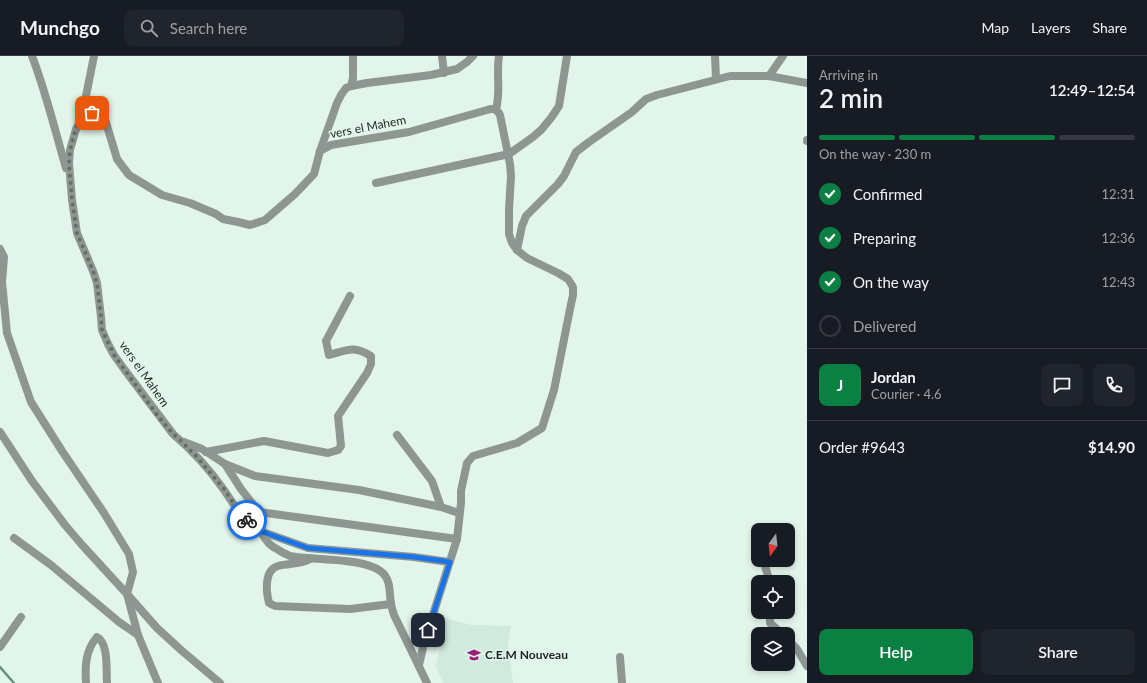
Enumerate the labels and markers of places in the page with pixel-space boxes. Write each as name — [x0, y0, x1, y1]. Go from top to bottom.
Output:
pin — [75, 96, 109, 130]
pin — [411, 613, 445, 647]
school or university icon: C.E.M Nouveau — [466, 647, 482, 663]
place label: C.E.M Nouveau — [485, 647, 568, 662]

